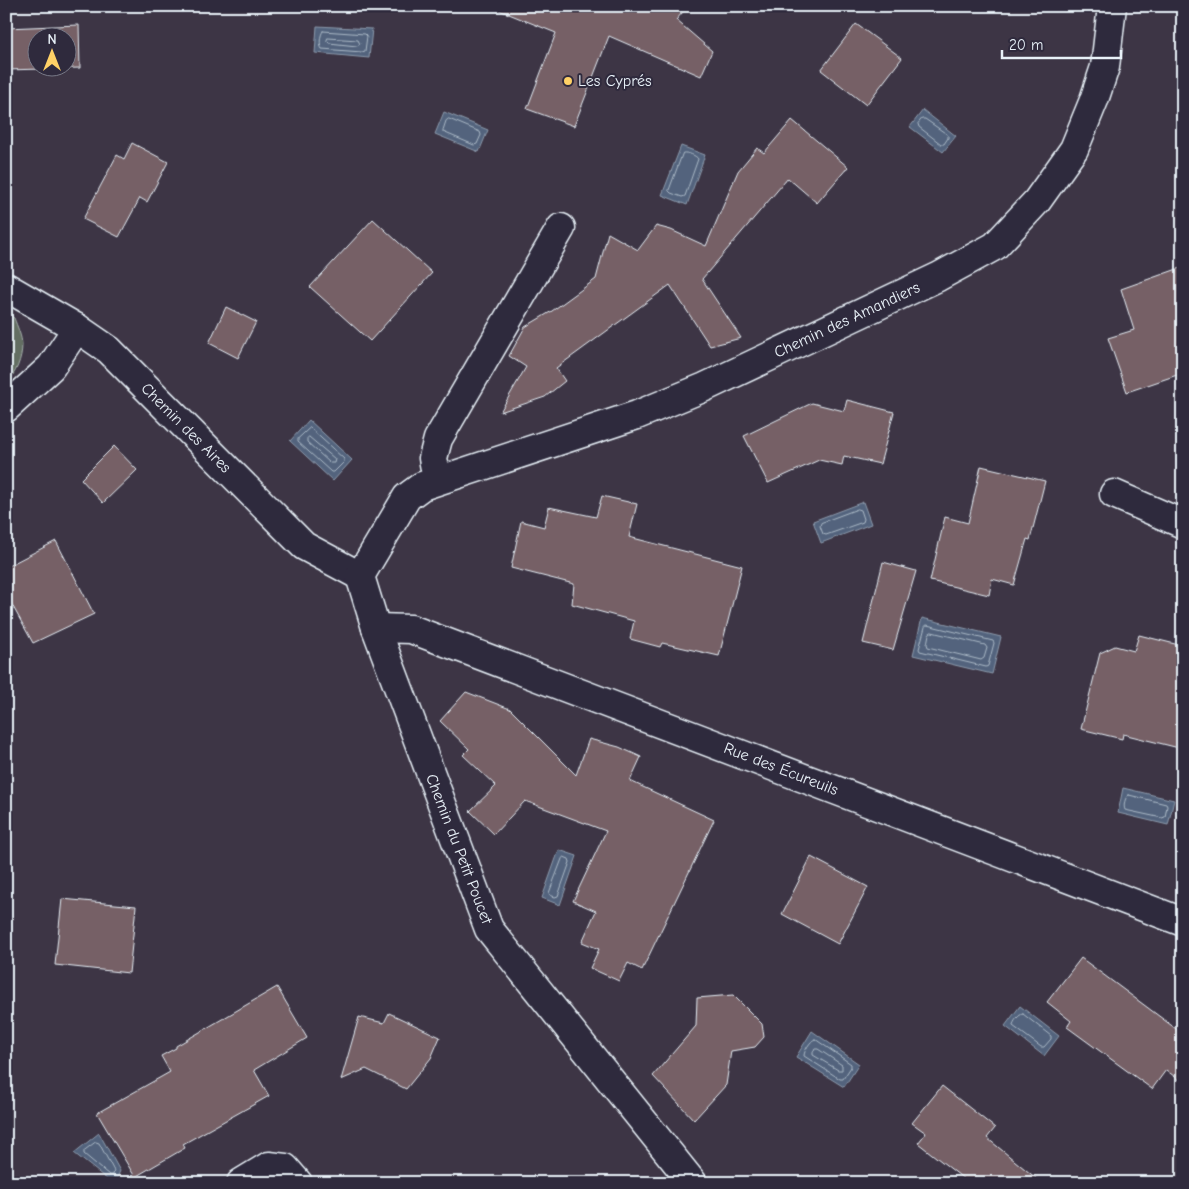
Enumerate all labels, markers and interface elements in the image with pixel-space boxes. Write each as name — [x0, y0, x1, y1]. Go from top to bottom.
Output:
north arrow — [28, 28, 78, 78]
scale bar — [1002, 28, 1120, 60]
text: N — [47, 31, 57, 48]
text: 20 m — [1009, 36, 1043, 54]
place label: Les Cyprés — [578, 72, 652, 90]
marker: Les Cyprés — [562, 75, 574, 87]
street label: Chemin des Amandiers — [771, 278, 923, 362]
street label: Chemin des Aires — [137, 379, 235, 477]
street label: Rue des Écureuils — [721, 738, 841, 799]
street label: Chemin du Petit Poucet — [422, 771, 496, 927]

